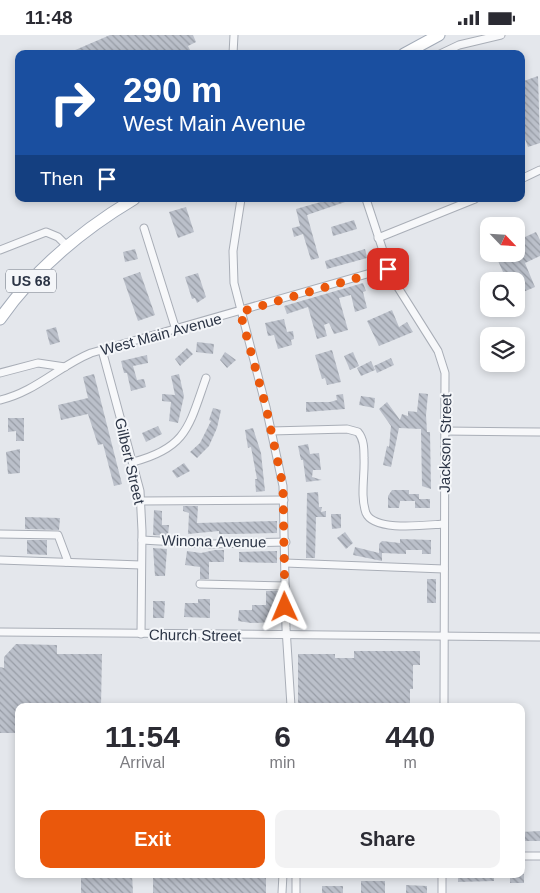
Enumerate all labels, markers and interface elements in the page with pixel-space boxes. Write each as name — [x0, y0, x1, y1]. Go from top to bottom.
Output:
text: 11:48 — [25, 7, 73, 28]
icon: right — [40, 70, 105, 135]
text: 290 m — [123, 70, 222, 109]
text: West Main Avenue — [123, 111, 306, 136]
icon: arrive — [93, 165, 121, 193]
text: Then — [40, 168, 83, 189]
north arrow — [480, 217, 525, 263]
map controls — [480, 217, 525, 372]
pin — [367, 248, 409, 290]
icon: arrive — [374, 255, 402, 283]
road number: US 68 — [6, 270, 56, 293]
button: search — [480, 272, 525, 317]
street label: West Main Avenue — [99, 310, 223, 358]
button: layers — [480, 327, 525, 372]
street label: Jackson Street — [436, 392, 454, 493]
street label: Gilbert Street — [112, 416, 148, 507]
street label: Winona Avenue — [161, 532, 267, 550]
position arrow — [258, 580, 310, 632]
street label: Church Street — [149, 626, 242, 644]
text: 11:54 — [105, 720, 180, 753]
text: 6 — [274, 720, 291, 753]
text: 440 — [385, 720, 435, 753]
text: Arrival — [120, 754, 165, 771]
text: min — [270, 754, 295, 771]
text: m — [404, 754, 417, 771]
button: Exit — [40, 810, 265, 868]
button: Share — [275, 810, 500, 868]

